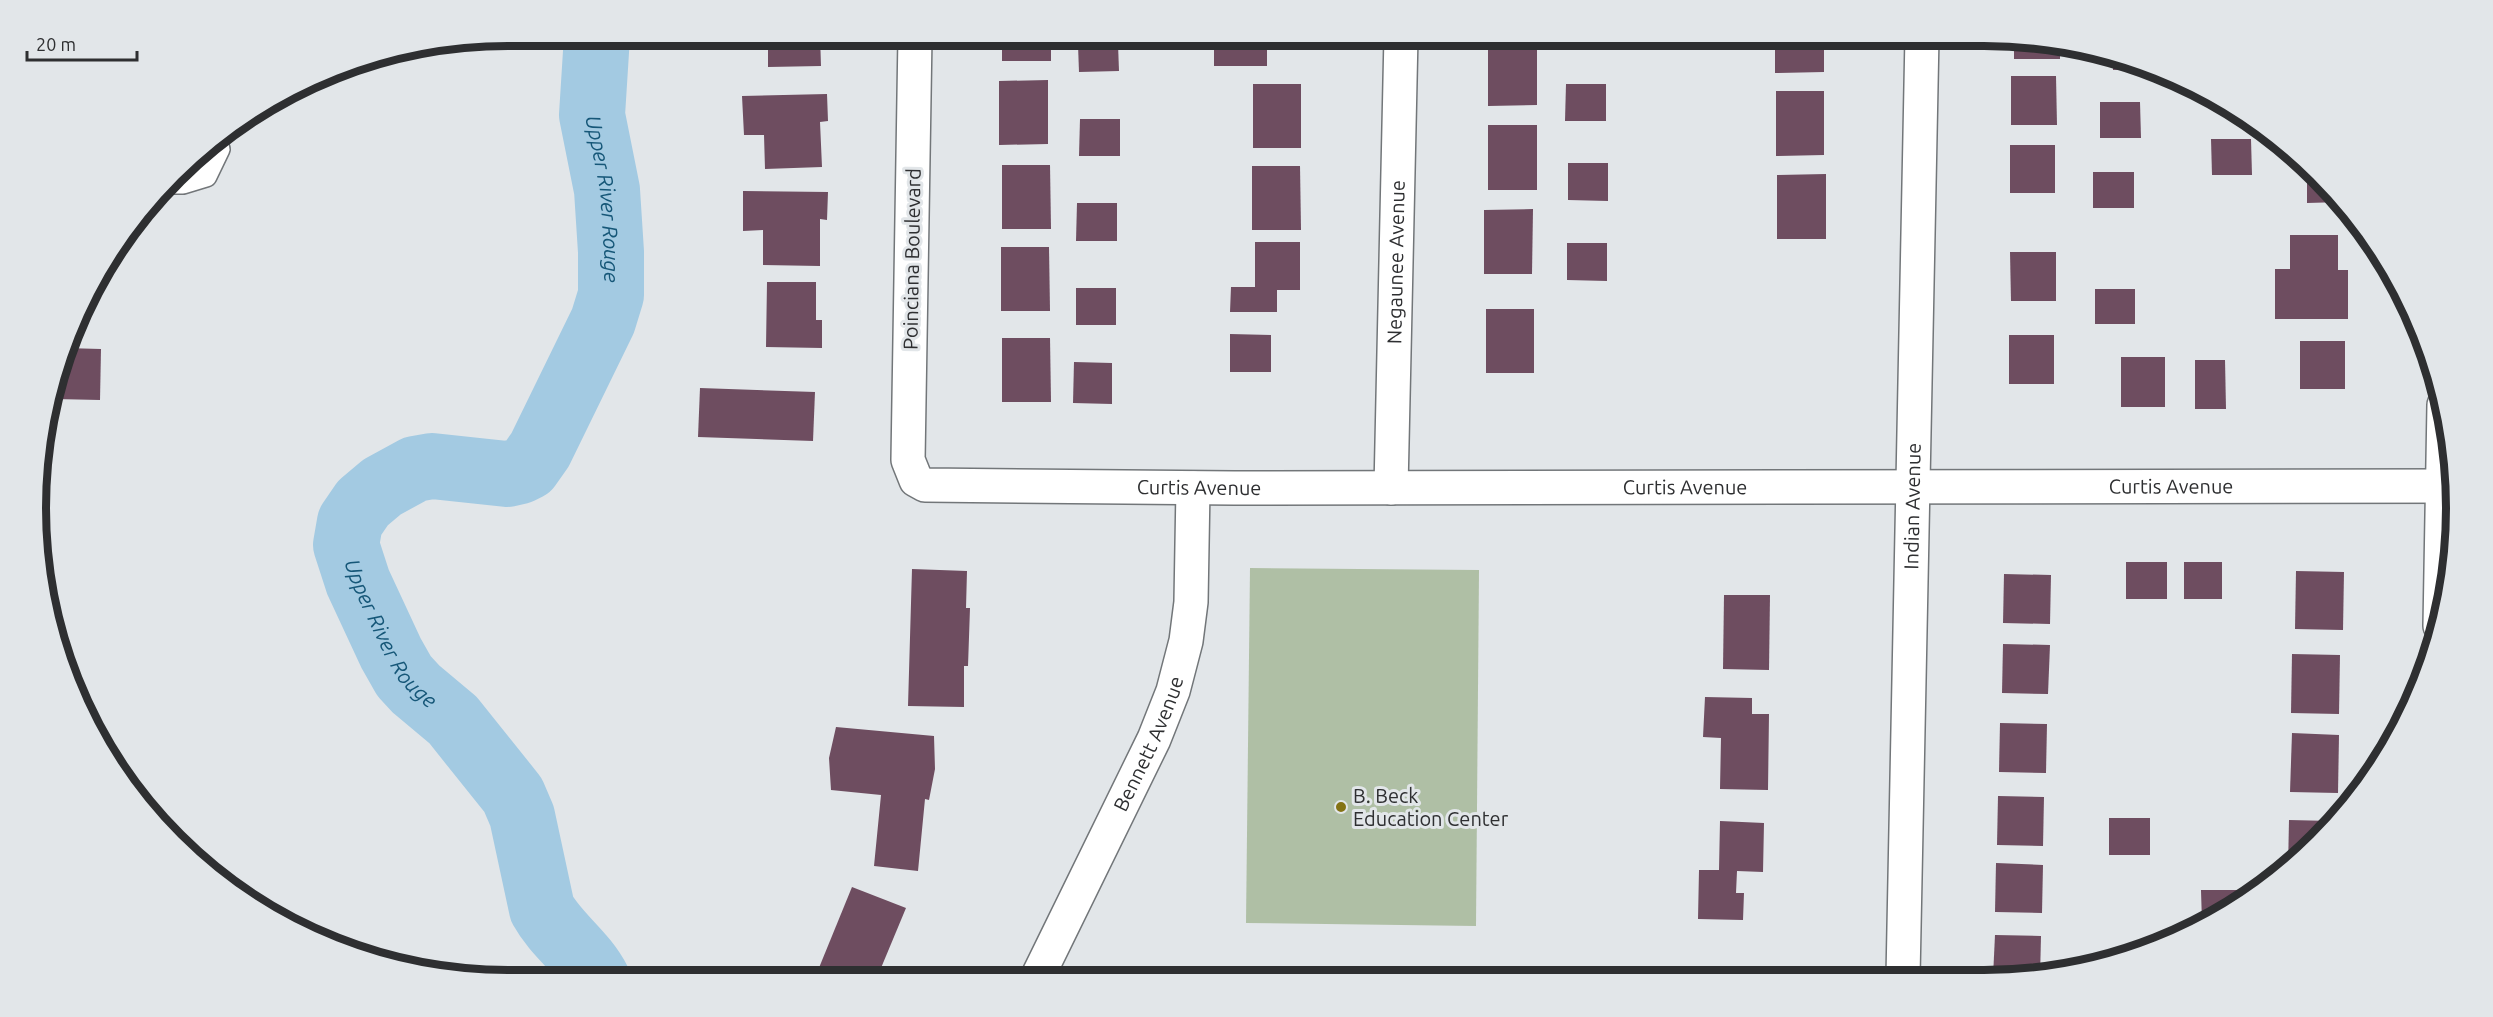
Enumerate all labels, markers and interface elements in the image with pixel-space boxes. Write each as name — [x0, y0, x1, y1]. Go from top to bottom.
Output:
scale bar — [27, 24, 136, 62]
text: 20 m — [36, 34, 76, 54]
water label: Upper River Rouge — [581, 113, 624, 283]
street label: Poinciana Boulevard — [898, 168, 925, 350]
street label: Negaunee Avenue — [1382, 180, 1409, 344]
street label: Indian Avenue — [1899, 442, 1925, 570]
street label: Curtis Avenue — [2109, 474, 2233, 498]
street label: Curtis Avenue — [1137, 475, 1261, 499]
street label: Curtis Avenue — [1623, 475, 1747, 498]
water label: Upper River Rouge — [340, 556, 442, 712]
street label: Bennett Avenue — [1108, 674, 1187, 815]
place label: B. Beck Education Center — [1353, 784, 1509, 830]
marker: B. Beck Education Center — [1334, 800, 1348, 814]

